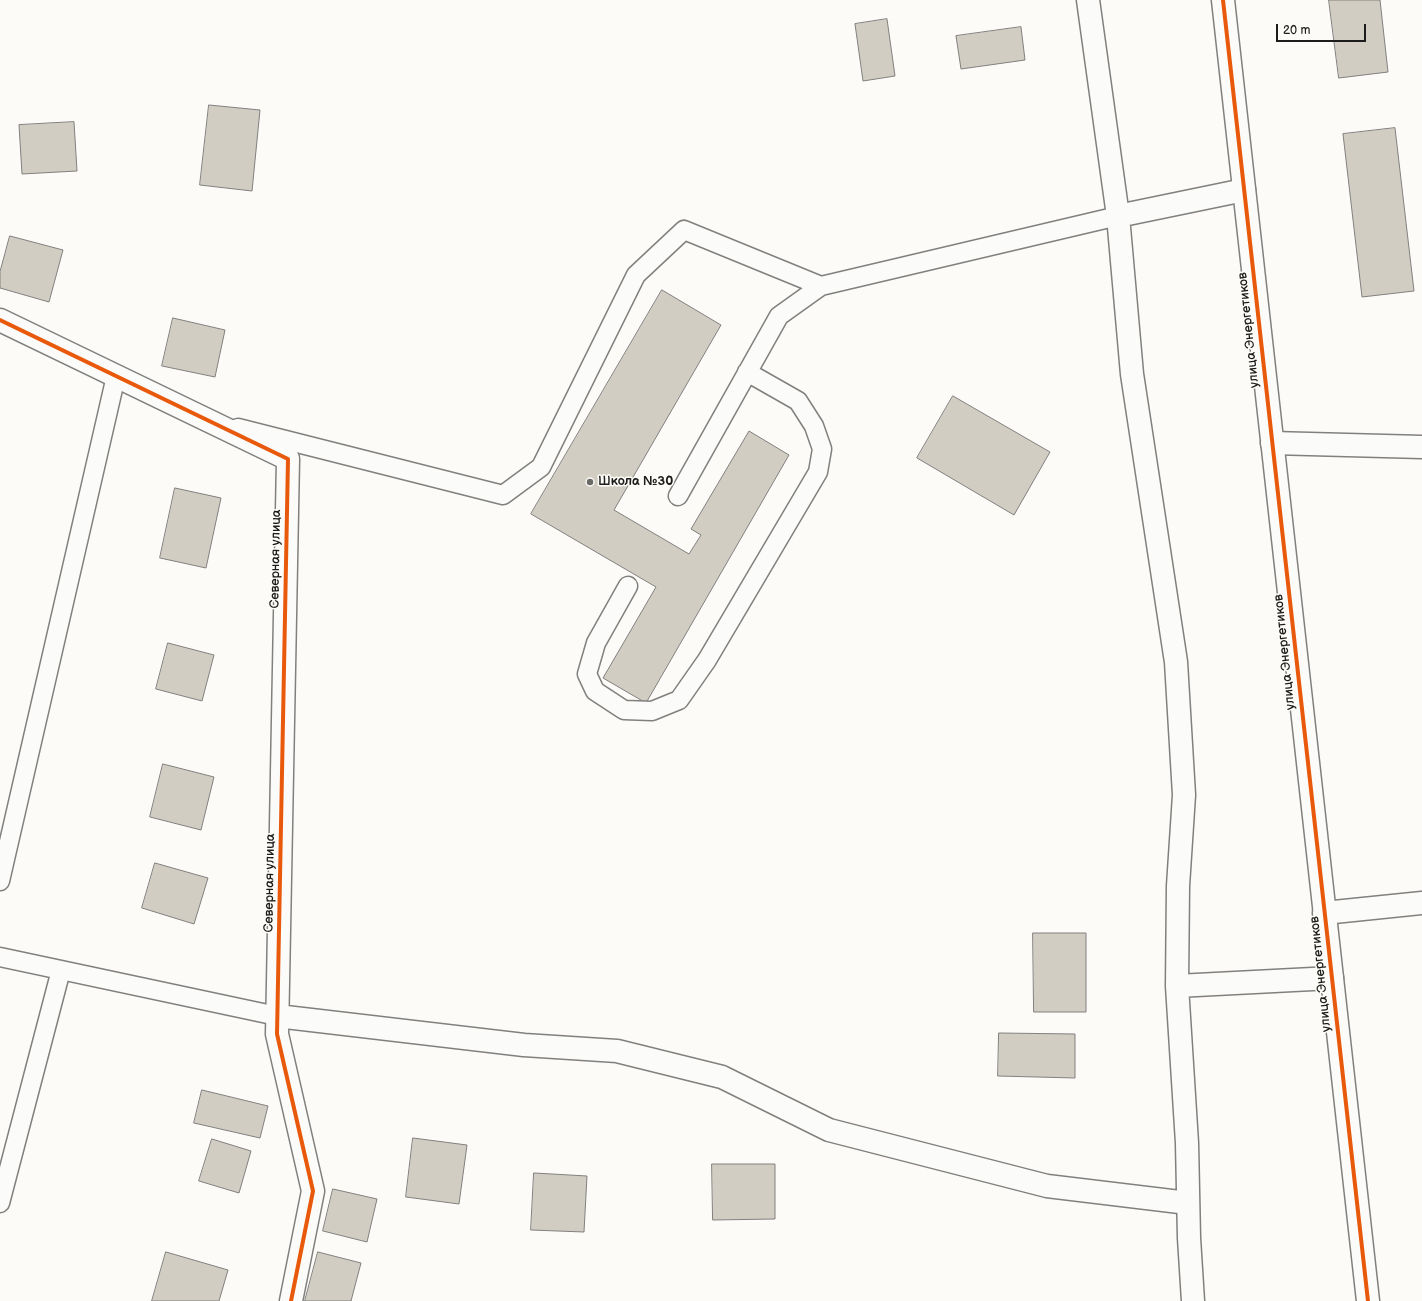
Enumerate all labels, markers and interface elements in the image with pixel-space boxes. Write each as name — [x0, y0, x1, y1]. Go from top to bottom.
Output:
scale bar — [1278, 16, 1368, 42]
text: 20 m — [1283, 23, 1310, 38]
street label: улица Энергетиков — [1235, 271, 1263, 389]
place label: Школа №30 — [598, 474, 673, 490]
marker: Школа №30 — [585, 477, 595, 487]
street label: Северная улица — [267, 509, 285, 609]
street label: улица Энергетиков — [1271, 593, 1299, 711]
street label: Северная улица — [261, 833, 279, 933]
street label: улица Энергетиков — [1307, 915, 1335, 1033]

